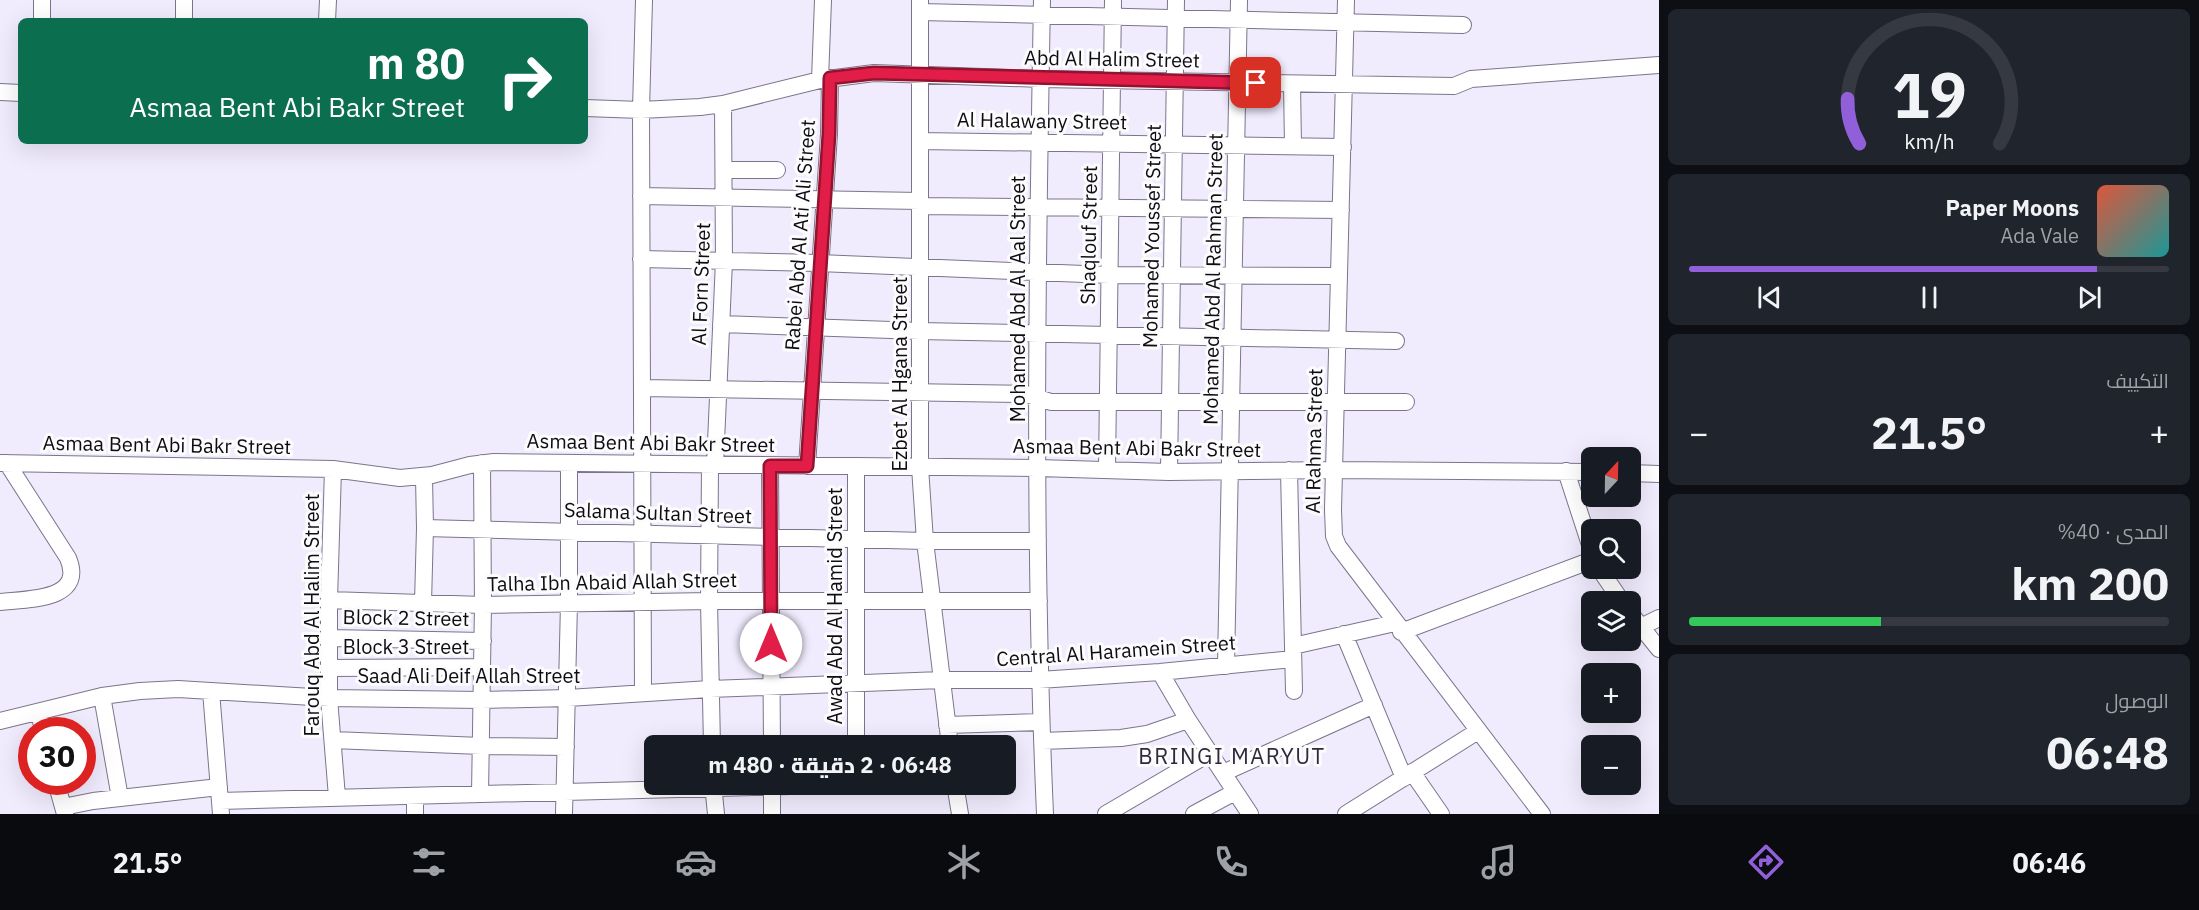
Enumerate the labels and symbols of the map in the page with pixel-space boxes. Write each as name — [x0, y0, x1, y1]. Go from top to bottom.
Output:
street label: Abd Al Halim Street — [1024, 43, 1200, 74]
pin — [1230, 57, 1281, 108]
street label: Al Halawany Street — [957, 106, 1127, 135]
street label: Rabei Abd Al Ati Ali Street — [778, 118, 821, 351]
street label: Mohamed Youssef Street — [1136, 124, 1167, 348]
street label: Mohamed Abd Al Rahman Street — [1196, 133, 1229, 425]
street label: Shaqlouf Street — [1074, 165, 1103, 305]
street label: Mohamed Abd Al Aal Street — [1004, 176, 1031, 422]
street label: Al Forn Street — [685, 222, 716, 346]
street label: Ezbet Al Hgana Street — [886, 276, 913, 472]
street label: Al Rahma Street — [1299, 368, 1328, 514]
street label: Asmaa Bent Abi Bakr Street — [526, 427, 776, 458]
street label: Asmaa Bent Abi Bakr Street — [42, 429, 292, 460]
street label: Asmaa Bent Abi Bakr Street — [1012, 432, 1262, 463]
north arrow — [1581, 447, 1641, 507]
street label: Awad Abd Al Hamid Street — [821, 488, 848, 724]
street label: Farouq Abd Al Halim Street — [298, 493, 325, 737]
street label: Salama Sultan Street — [563, 496, 753, 529]
street label: Talha Ibn Abaid Allah Street — [487, 566, 737, 597]
street label: Block 2 Street — [342, 603, 470, 632]
position arrow — [739, 612, 803, 676]
street label: Central Al Haramein Street — [995, 629, 1237, 672]
street label: Block 3 Street — [343, 633, 469, 660]
street label: Saad Ali Deif Allah Street — [357, 662, 581, 689]
speed limit sign: 30 — [18, 717, 96, 795]
district label: BRINGI MARYUT — [1138, 741, 1326, 770]

